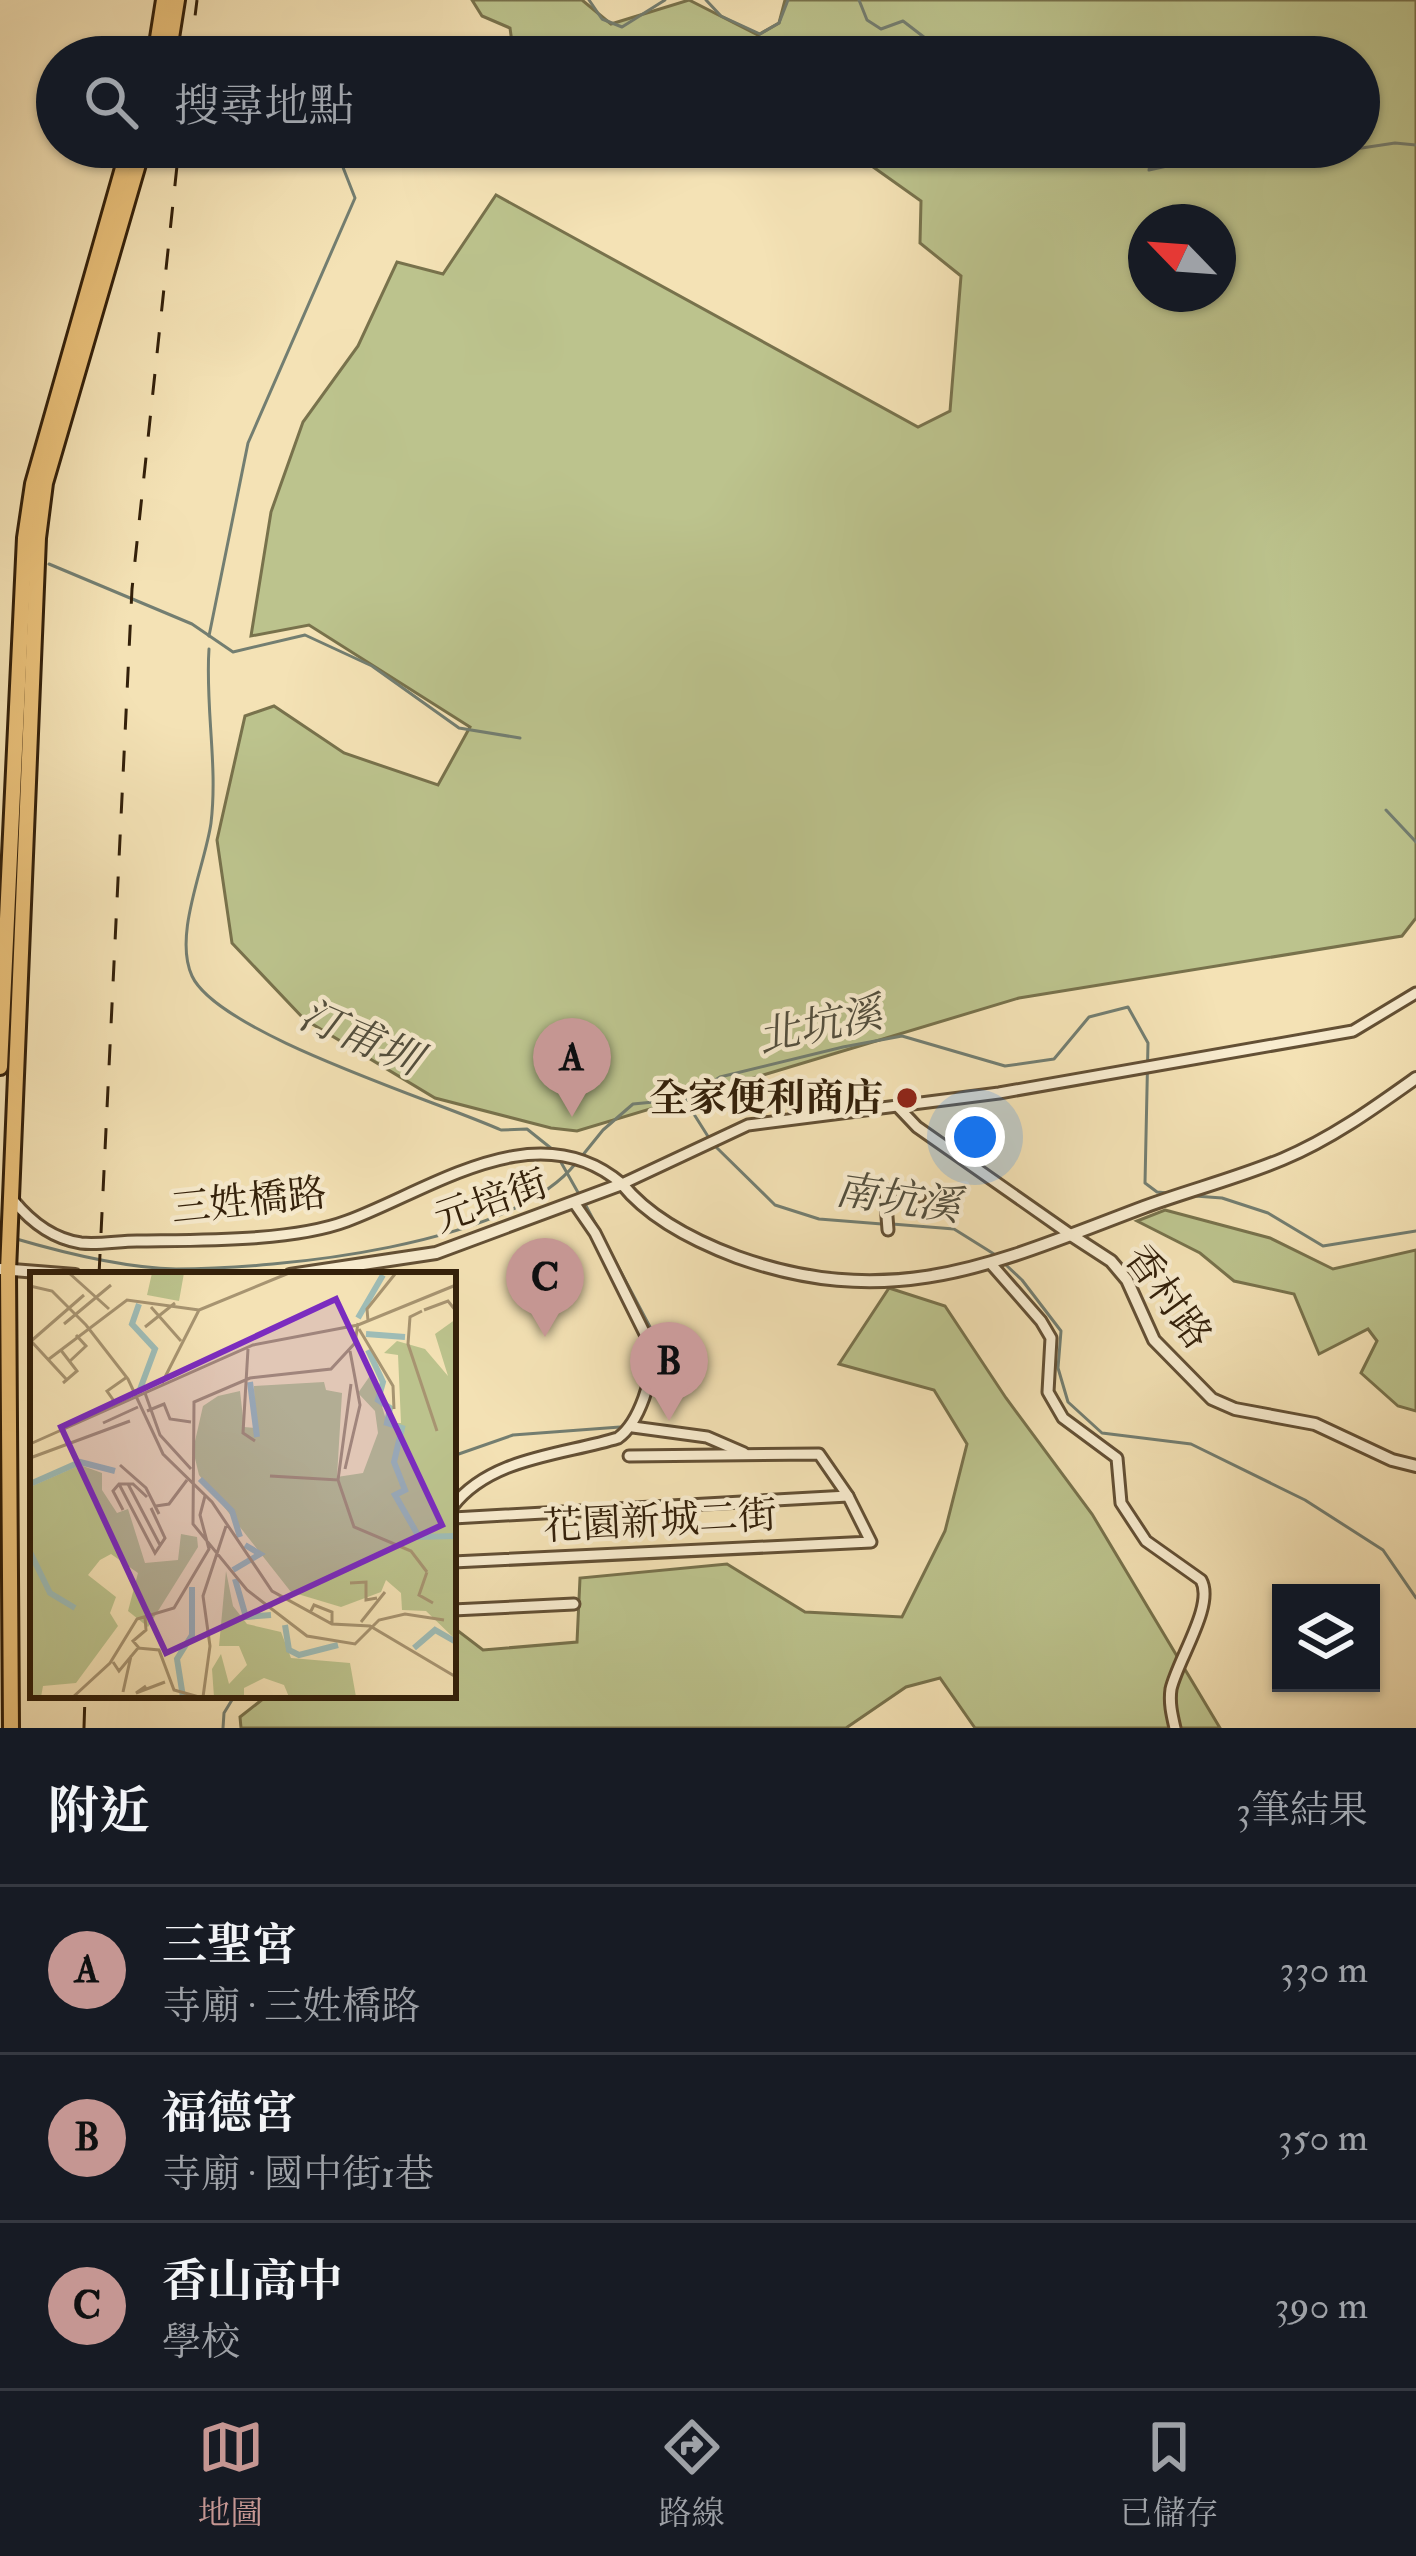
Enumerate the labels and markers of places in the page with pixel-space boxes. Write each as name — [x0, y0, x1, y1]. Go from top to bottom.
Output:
pin: A — [533, 1018, 611, 1117]
place label: 全家便利商店 — [649, 1074, 883, 1123]
marker: 全家便利商店 — [894, 1085, 920, 1111]
pin: C — [506, 1238, 584, 1337]
pin: B — [630, 1322, 708, 1421]

